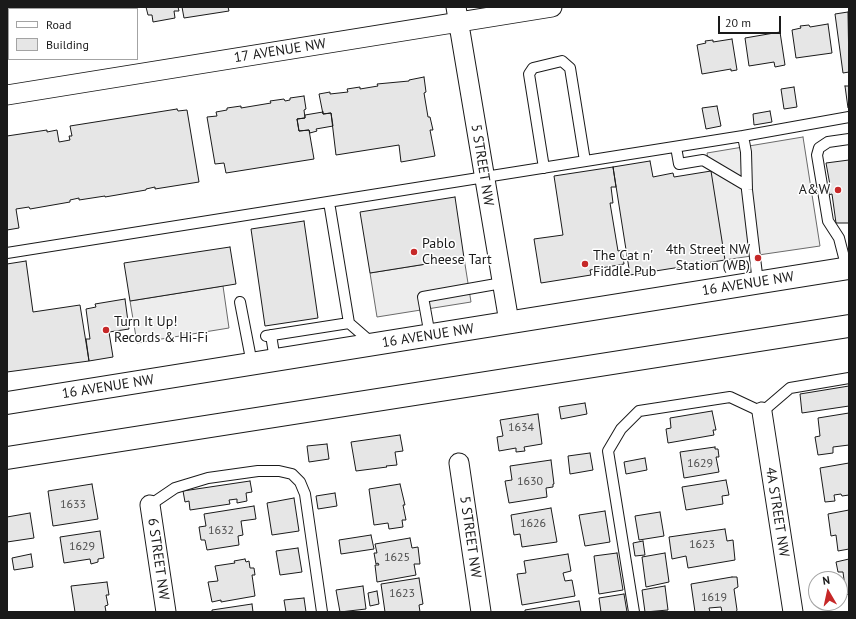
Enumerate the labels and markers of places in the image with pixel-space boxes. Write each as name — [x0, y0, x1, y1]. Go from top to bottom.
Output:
place label: A&W — [799, 182, 830, 198]
marker: A&W — [833, 185, 843, 195]
place label: Pablo Cheese Tart — [422, 236, 492, 268]
place label: 4th Street NW Station (WB) — [666, 242, 750, 274]
marker: Pablo Cheese Tart — [409, 247, 419, 257]
place label: The Cat n' Fiddle Pub — [593, 248, 656, 280]
marker: 4th Street NW Station (WB) — [753, 253, 763, 263]
marker: The Cat n' Fiddle Pub — [580, 259, 590, 269]
place label: Turn It Up! Records & Hi-Fi — [114, 314, 208, 346]
marker: Turn It Up! Records & Hi-Fi — [101, 325, 111, 335]

